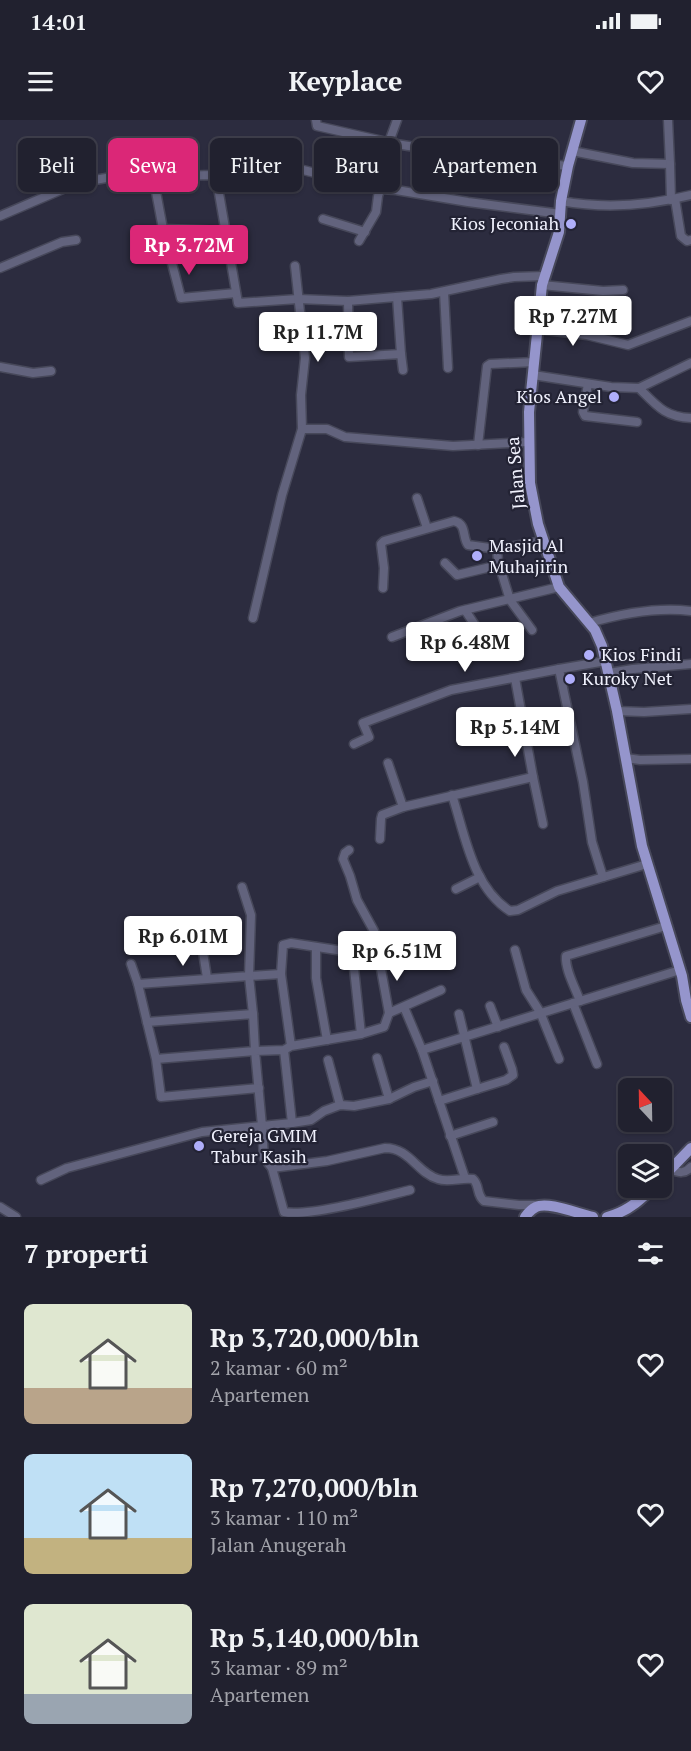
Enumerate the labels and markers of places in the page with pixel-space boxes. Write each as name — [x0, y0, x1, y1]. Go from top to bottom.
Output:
place label: Kios Jeconiah — [451, 211, 559, 235]
marker: Kios Jeconiah — [564, 217, 578, 231]
pin: Rp 3.72M — [127, 225, 251, 276]
pin: Rp 7.27M — [511, 296, 635, 347]
pin: Rp 11.7M — [256, 312, 380, 363]
place label: Kios Angel — [516, 384, 602, 408]
marker: Kios Angel — [607, 390, 621, 404]
place label: Masjid Al Muhajirin — [489, 533, 569, 578]
marker: Masjid Al Muhajirin — [470, 549, 484, 563]
pin: Rp 6.48M — [403, 622, 527, 673]
place label: Kios Findi — [601, 642, 681, 666]
marker: Kios Findi — [582, 648, 596, 662]
place label: Kuroky Net — [582, 666, 673, 690]
marker: Kuroky Net — [563, 672, 577, 686]
pin: Rp 5.14M — [453, 707, 577, 758]
pin: Rp 6.01M — [121, 916, 245, 967]
pin: Rp 6.51M — [335, 931, 459, 982]
place label: Gereja GMIM Tabur Kasih — [211, 1123, 317, 1168]
marker: Gereja GMIM Tabur Kasih — [192, 1139, 206, 1153]

